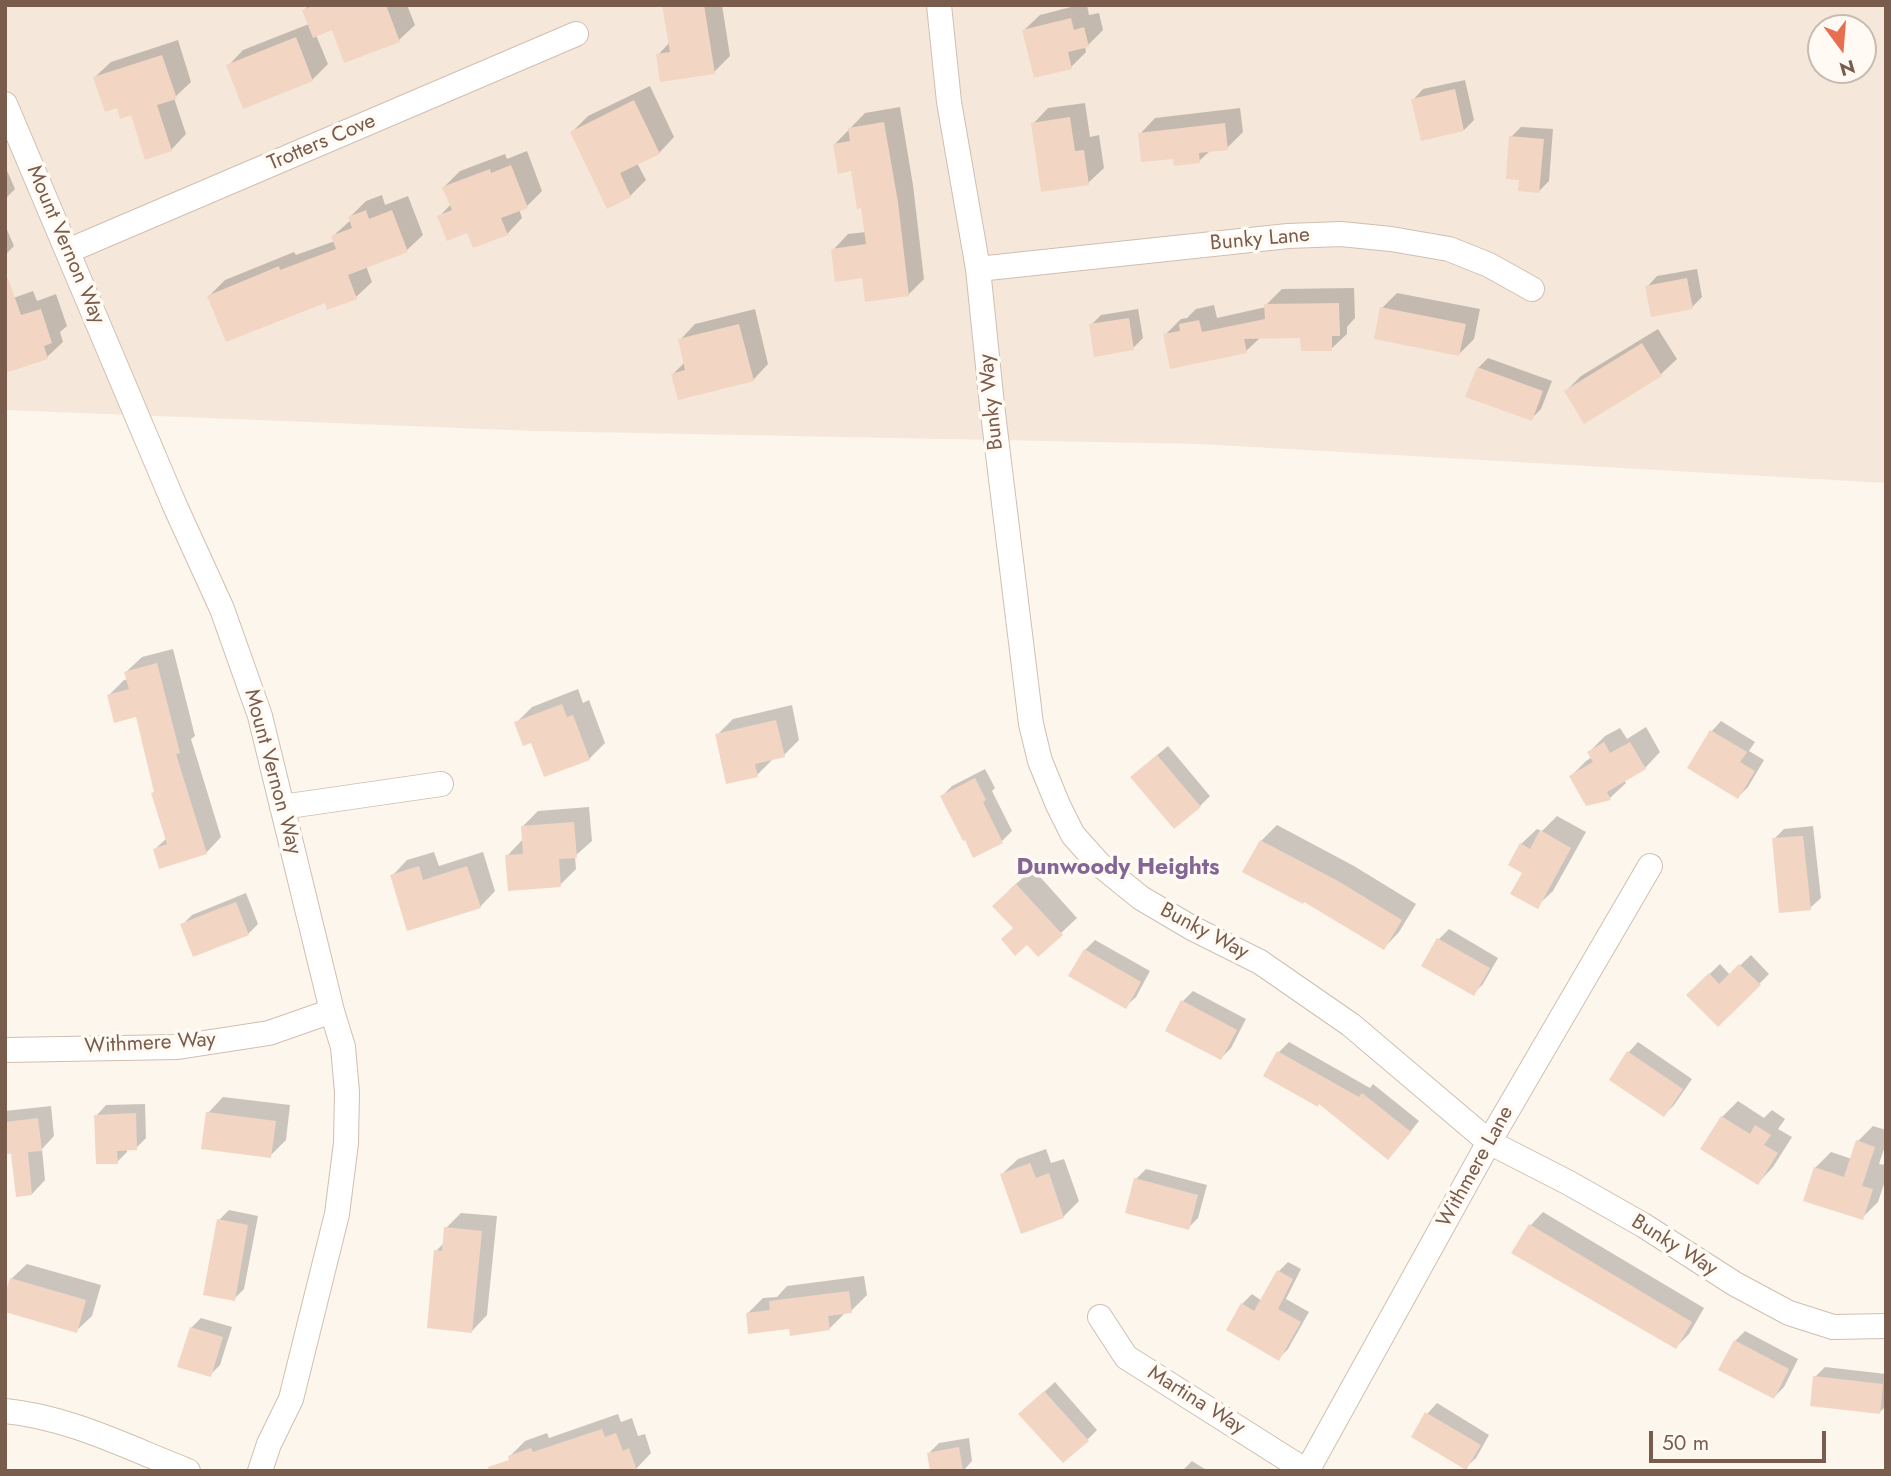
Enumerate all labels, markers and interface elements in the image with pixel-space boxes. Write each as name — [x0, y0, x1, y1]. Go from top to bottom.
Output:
north arrow — [1807, 14, 1877, 84]
text: N — [1836, 53, 1858, 83]
street label: Trotters Cove — [264, 109, 380, 177]
street label: Mount Vernon Way — [20, 162, 110, 328]
street label: Bunky Lane — [1209, 223, 1311, 257]
street label: Bunky Way — [974, 353, 1010, 451]
street label: Mount Vernon Way — [238, 687, 306, 857]
district label: Dunwoody Heights — [1016, 854, 1220, 882]
street label: Bunky Way — [1155, 898, 1253, 966]
street label: Withmere Way — [84, 1028, 216, 1060]
street label: Withmere Lane — [1432, 1102, 1520, 1232]
street label: Bunky Way — [1626, 1210, 1722, 1282]
street label: Martina Way — [1143, 1361, 1249, 1441]
scale bar — [1653, 1416, 1830, 1460]
text: 50 m — [1662, 1428, 1709, 1458]

